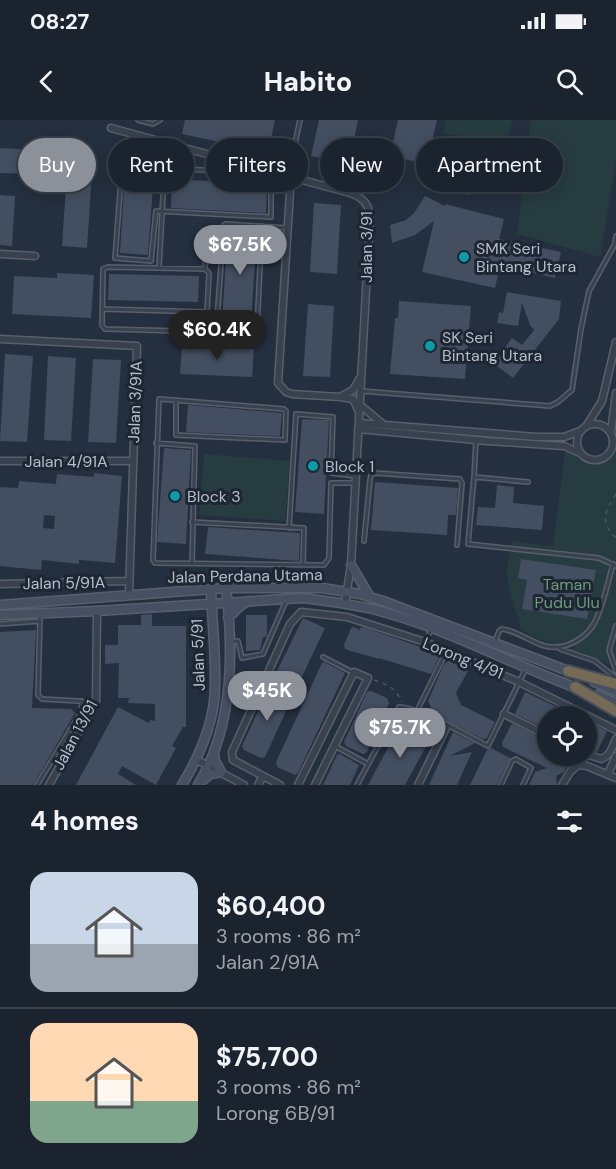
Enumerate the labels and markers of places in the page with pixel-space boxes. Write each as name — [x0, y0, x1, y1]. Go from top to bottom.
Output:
pin: $67.5K — [191, 225, 289, 276]
place label: SMK Seri Bintang Utara — [476, 238, 576, 277]
marker: SMK Seri Bintang Utara — [457, 250, 471, 264]
pin: $60.4K — [168, 310, 266, 361]
place label: SK Seri Bintang Utara — [442, 327, 542, 366]
marker: SK Seri Bintang Utara — [423, 339, 437, 353]
place label: Block 1 — [325, 456, 374, 477]
marker: Block 1 — [306, 459, 320, 473]
place label: Block 3 — [187, 486, 241, 507]
marker: Block 3 — [168, 489, 182, 503]
pin: $45K — [231, 671, 303, 722]
pin: $75.7K — [351, 708, 449, 759]

